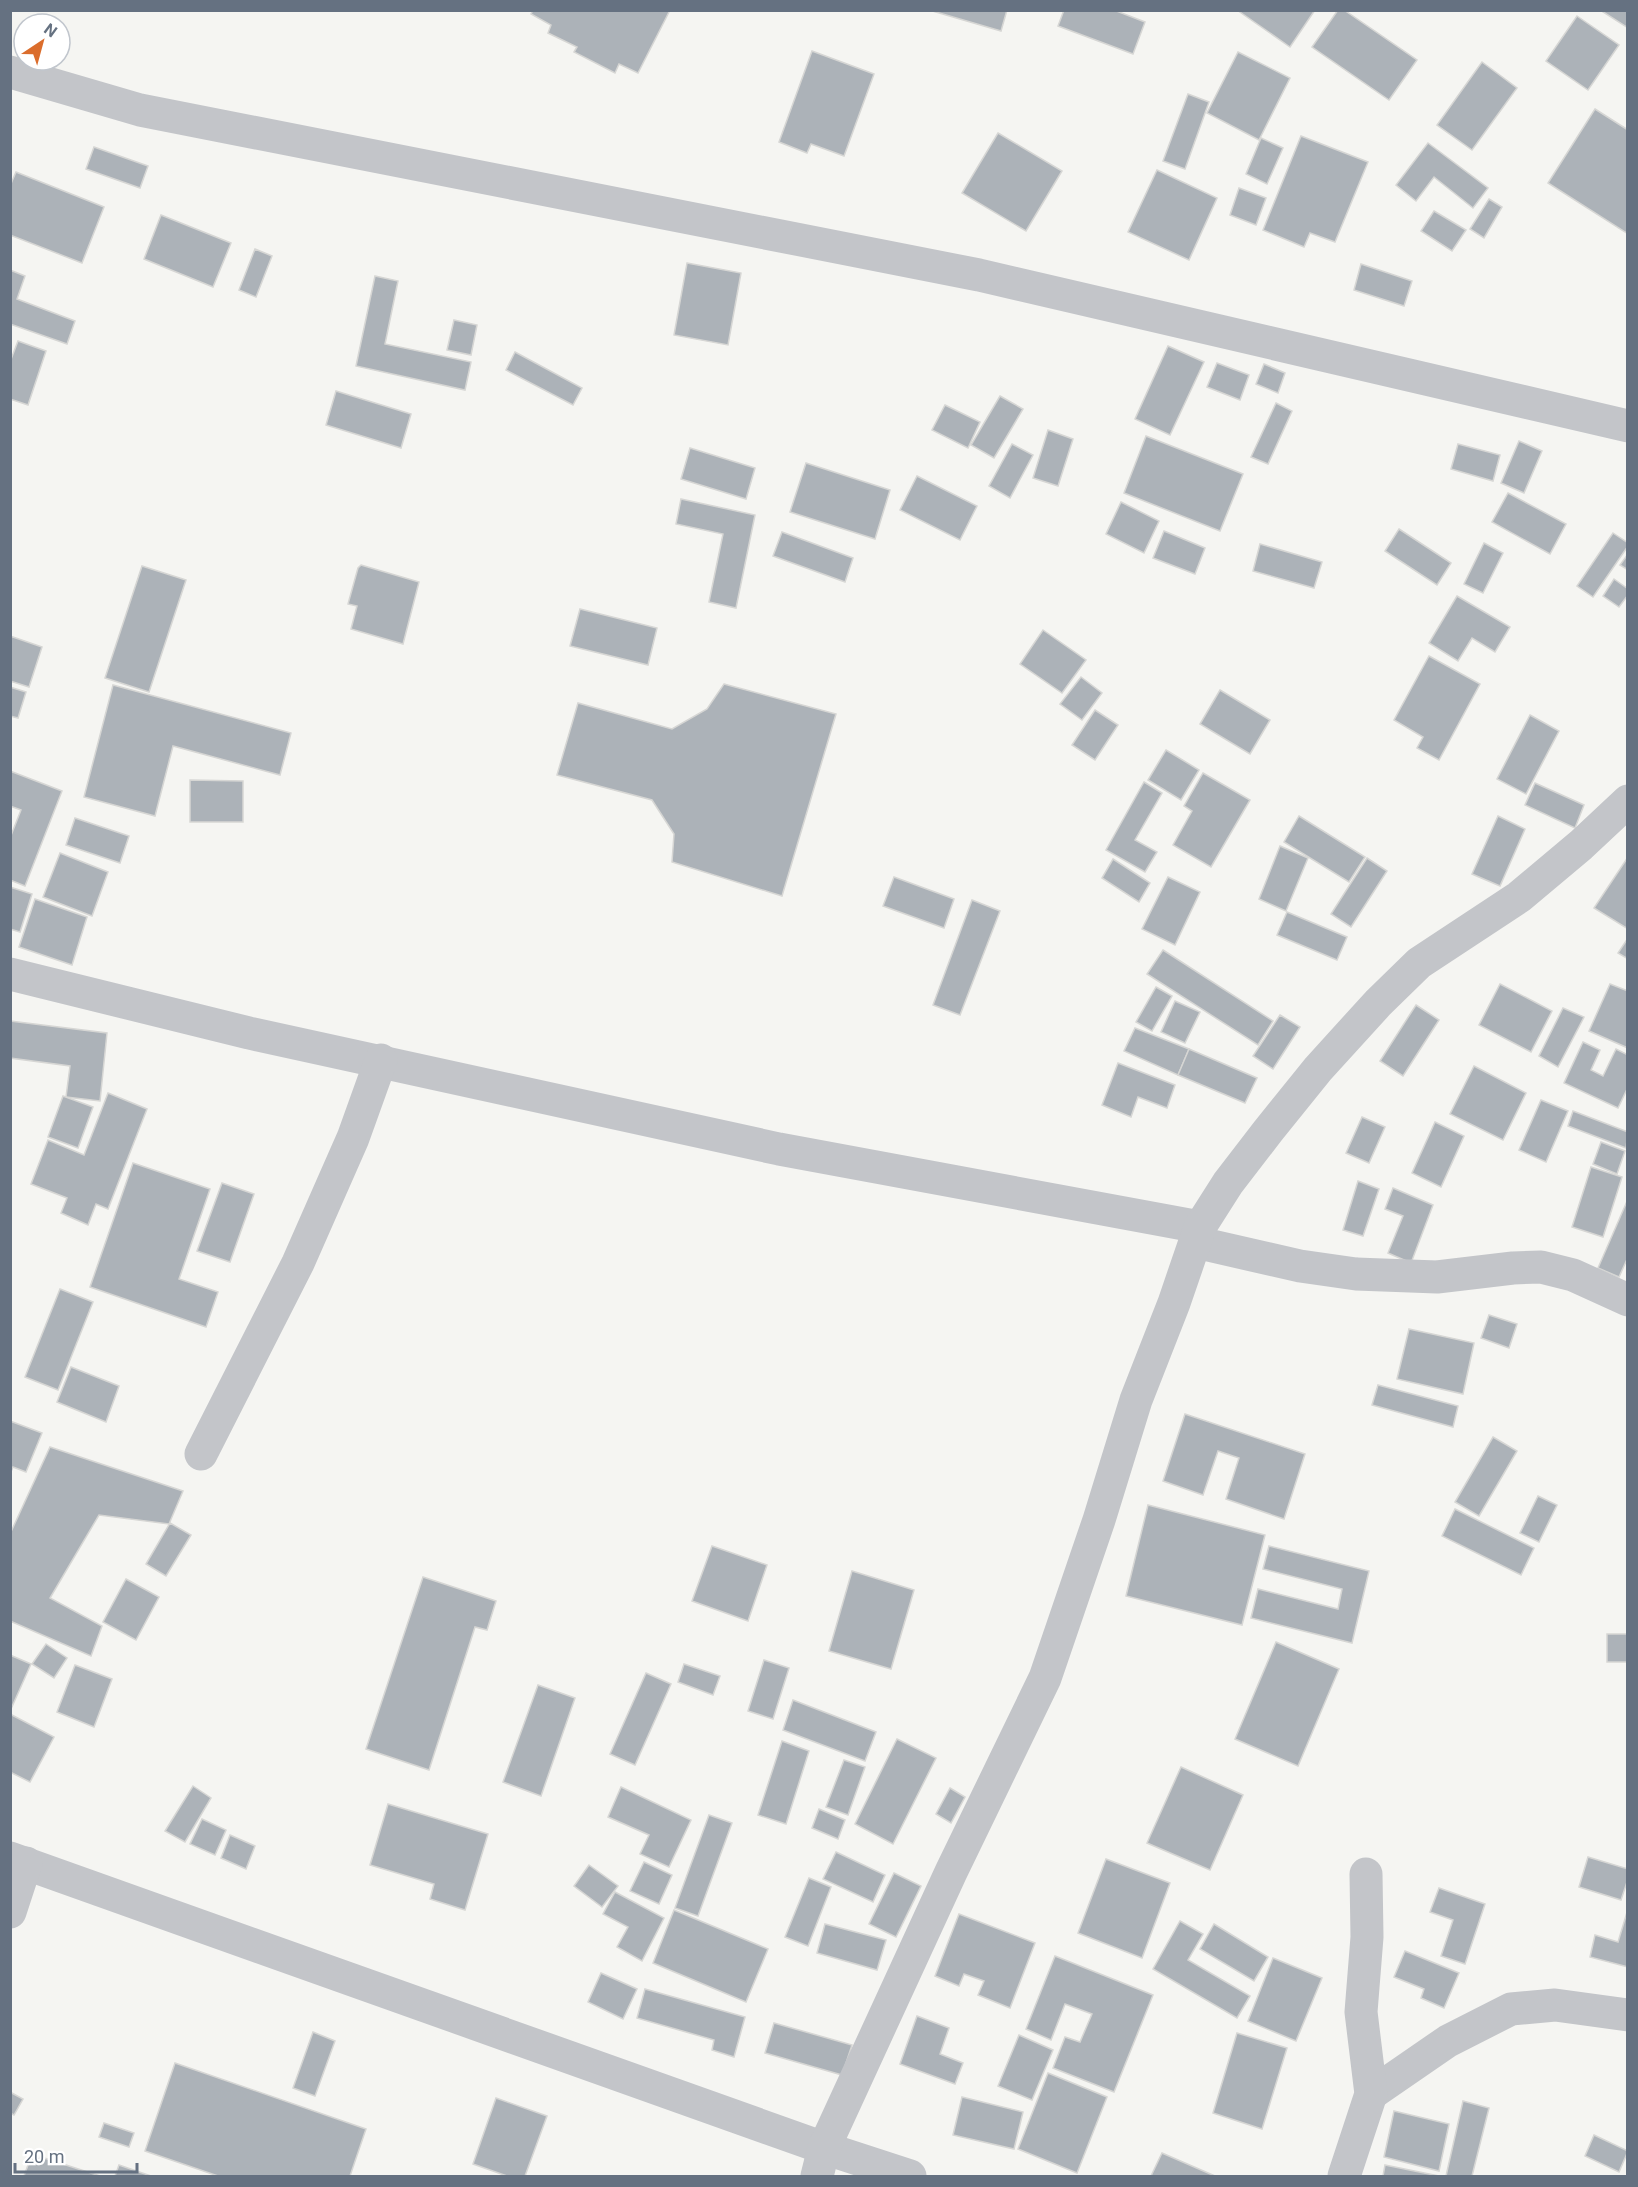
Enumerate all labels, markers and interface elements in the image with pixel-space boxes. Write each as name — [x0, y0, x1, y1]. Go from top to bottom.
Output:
north arrow — [12, 12, 72, 72]
text: N — [40, 19, 61, 41]
scale bar — [15, 2136, 136, 2174]
text: 20 m — [24, 2146, 64, 2167]

